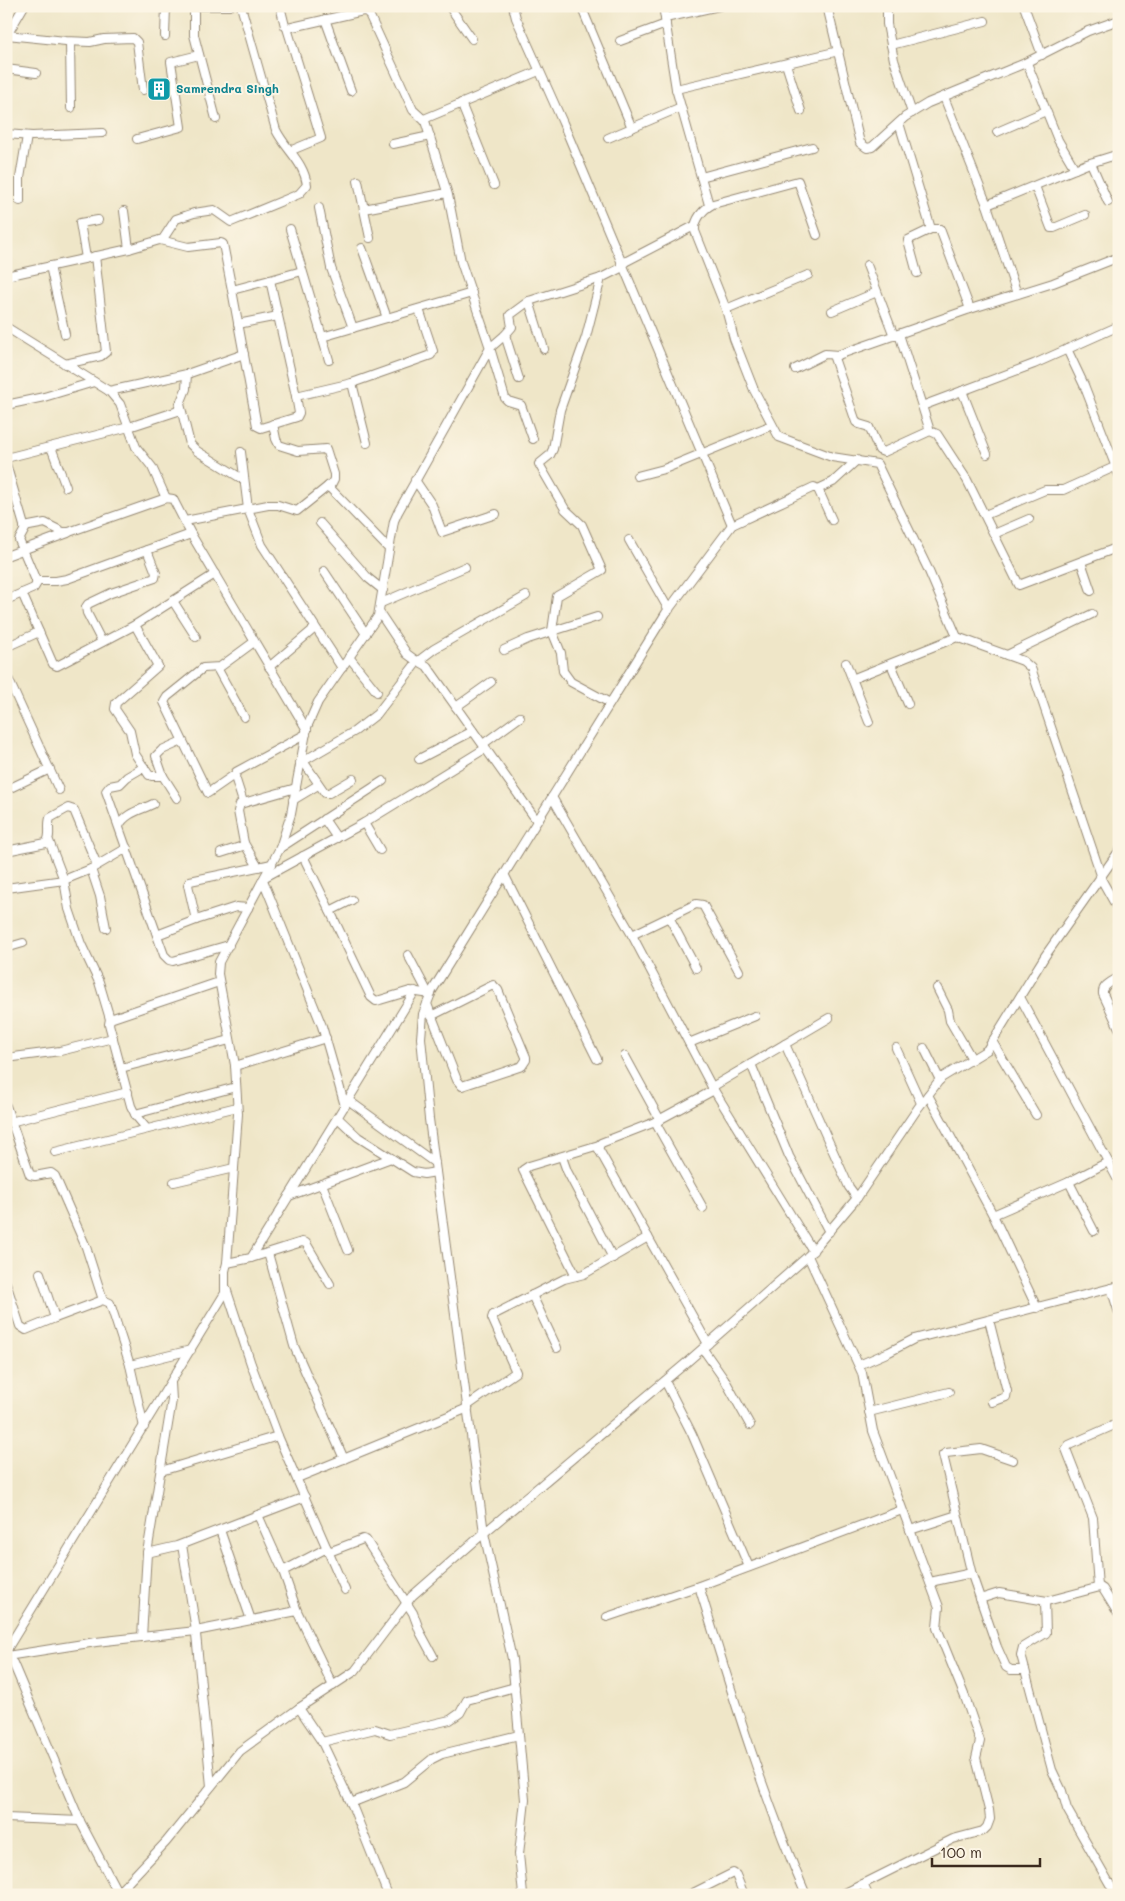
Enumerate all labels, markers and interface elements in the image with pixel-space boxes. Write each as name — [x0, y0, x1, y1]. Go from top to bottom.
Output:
building icon: Samrendra Singh — [146, 76, 172, 102]
place label: Samrendra Singh — [176, 80, 279, 96]
scale bar — [932, 1836, 1040, 1868]
text: 100 m — [940, 1842, 982, 1862]

